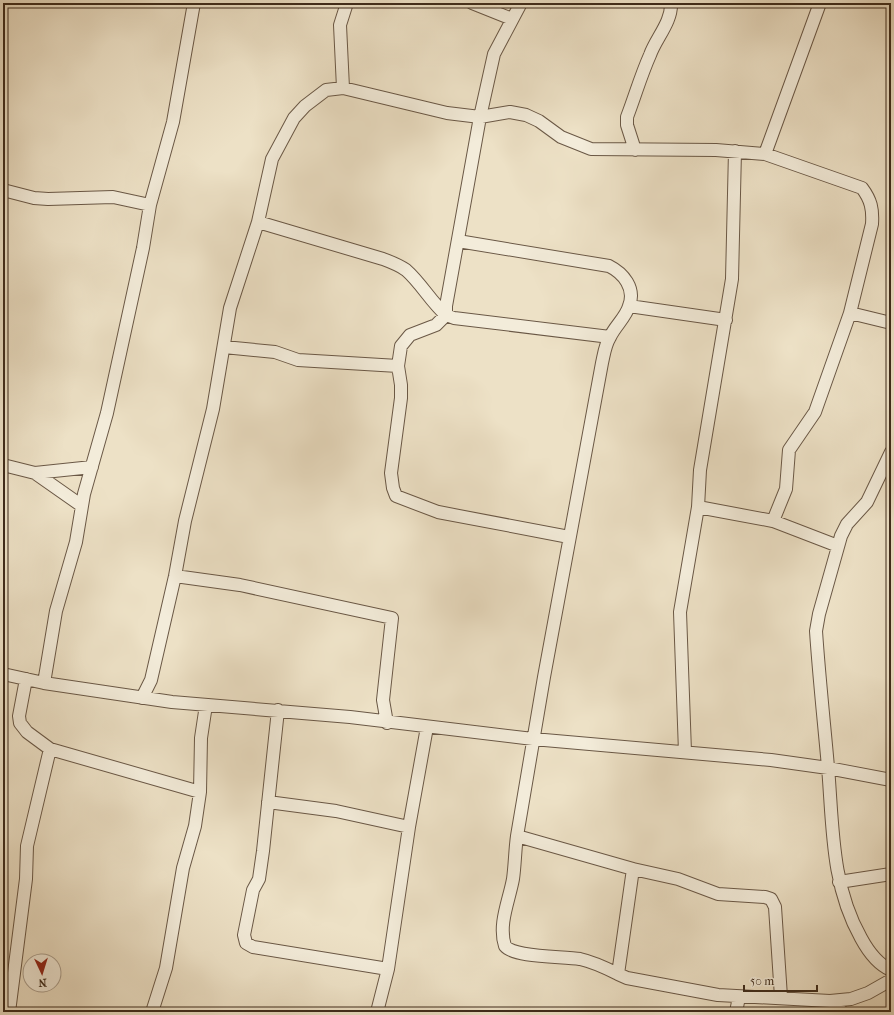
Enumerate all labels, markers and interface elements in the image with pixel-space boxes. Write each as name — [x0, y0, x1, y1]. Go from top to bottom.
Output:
north arrow — [22, 953, 62, 993]
scale bar — [744, 967, 817, 993]
text: 50 m — [750, 974, 774, 988]
text: N — [37, 976, 47, 989]

